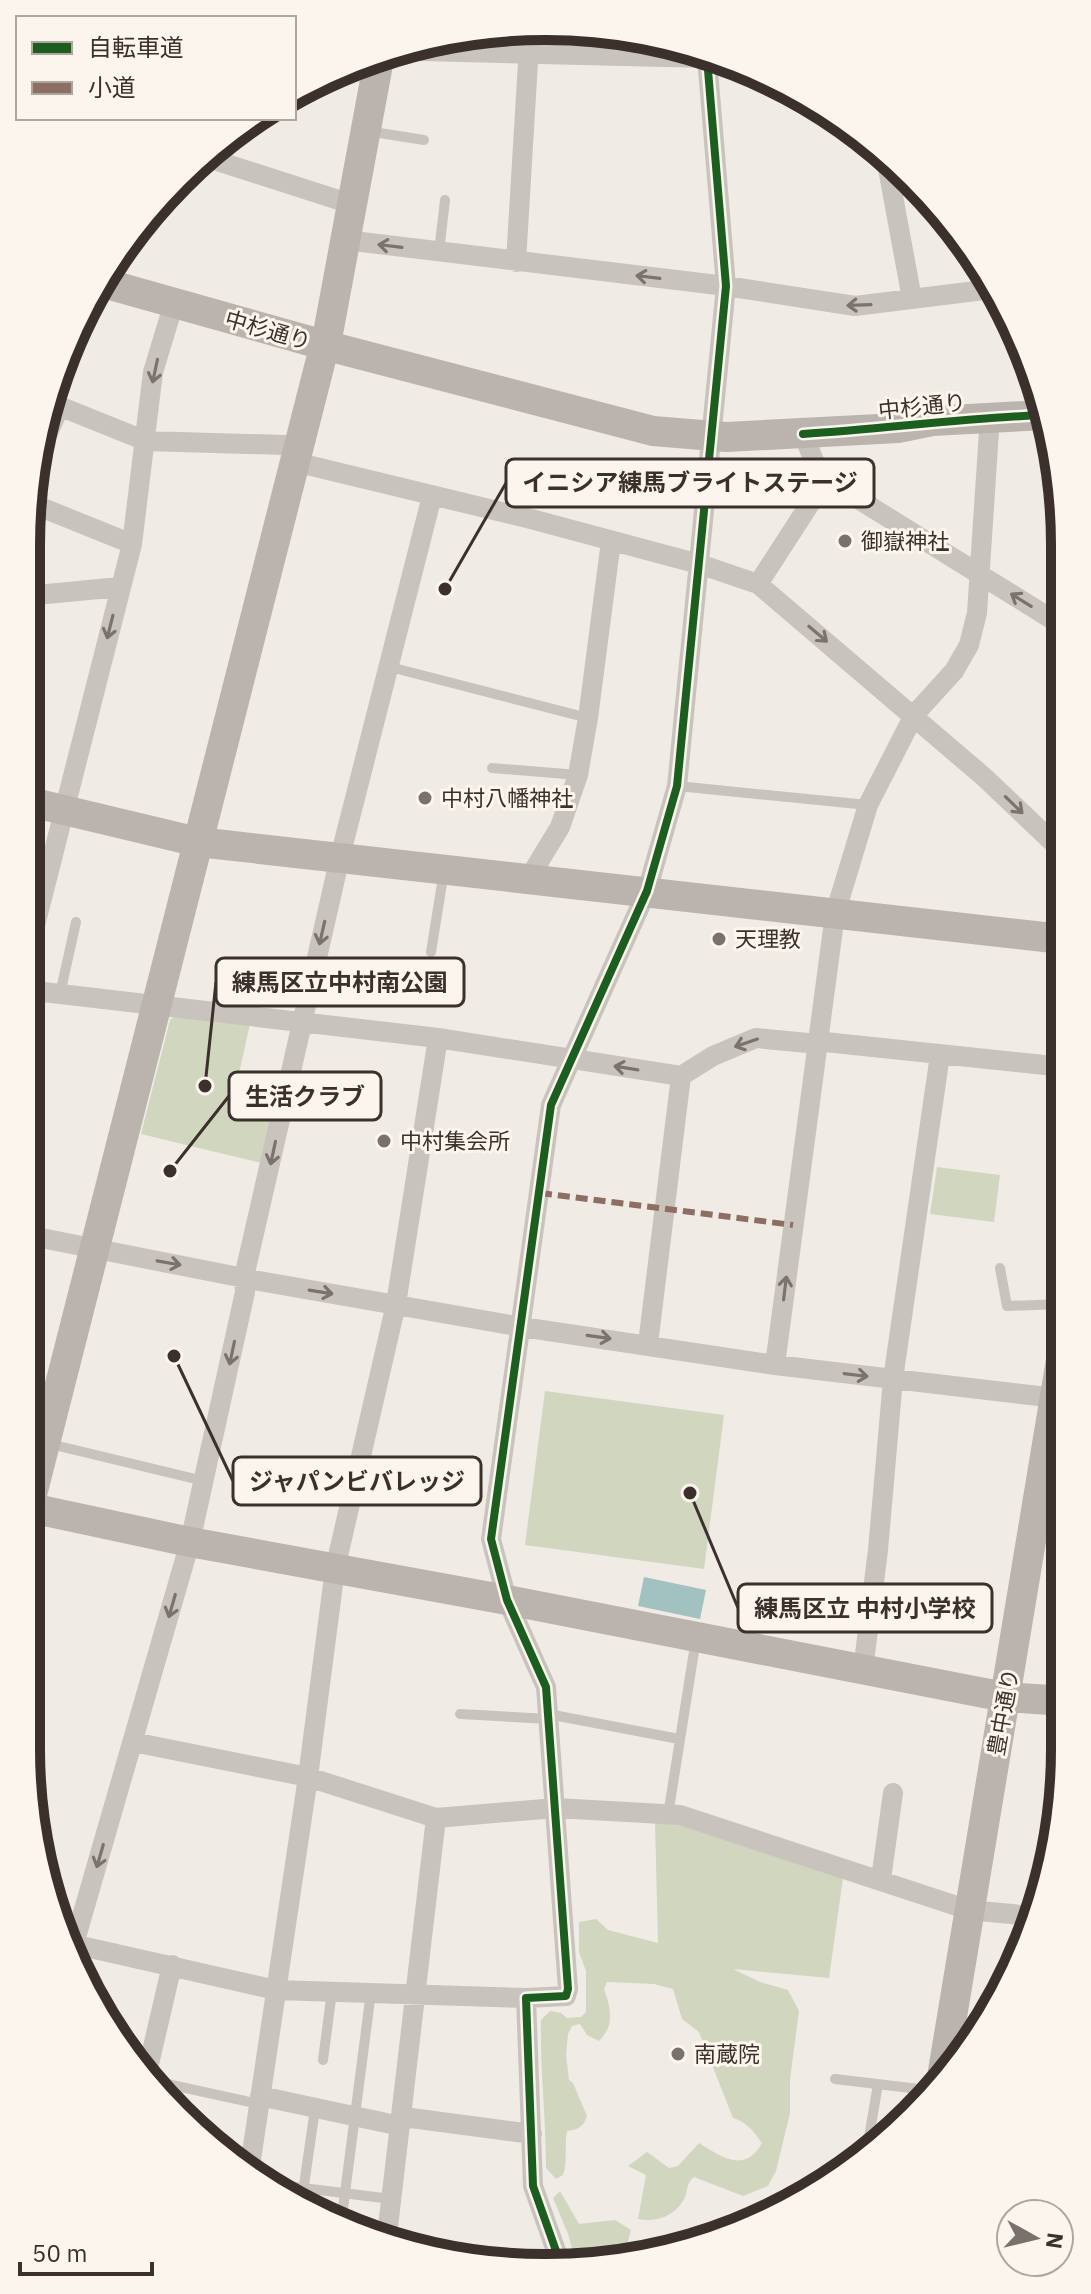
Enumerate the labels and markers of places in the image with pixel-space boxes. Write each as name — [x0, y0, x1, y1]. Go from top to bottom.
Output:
callout: イニシア練馬ブライトステージ — [506, 459, 874, 507]
place label: 御嶽神社 — [861, 526, 949, 555]
marker: 御嶽神社 — [836, 532, 854, 550]
place label: 中村八幡神社 — [441, 783, 573, 812]
marker: 中村八幡神社 — [416, 789, 434, 807]
place label: 天理教 — [735, 924, 801, 953]
marker: 天理教 — [710, 930, 728, 948]
callout: 練馬区立中村南公園 — [216, 958, 464, 1006]
callout: 生活クラブ — [229, 1072, 381, 1120]
place label: 中村集会所 — [400, 1126, 510, 1155]
marker: 中村集会所 — [375, 1132, 393, 1150]
callout: ジャパンビバレッジ — [233, 1457, 481, 1505]
callout: 練馬区立 中村小学校 — [738, 1584, 992, 1632]
place label: 南蔵院 — [694, 2039, 760, 2068]
marker: 南蔵院 — [669, 2045, 687, 2063]

